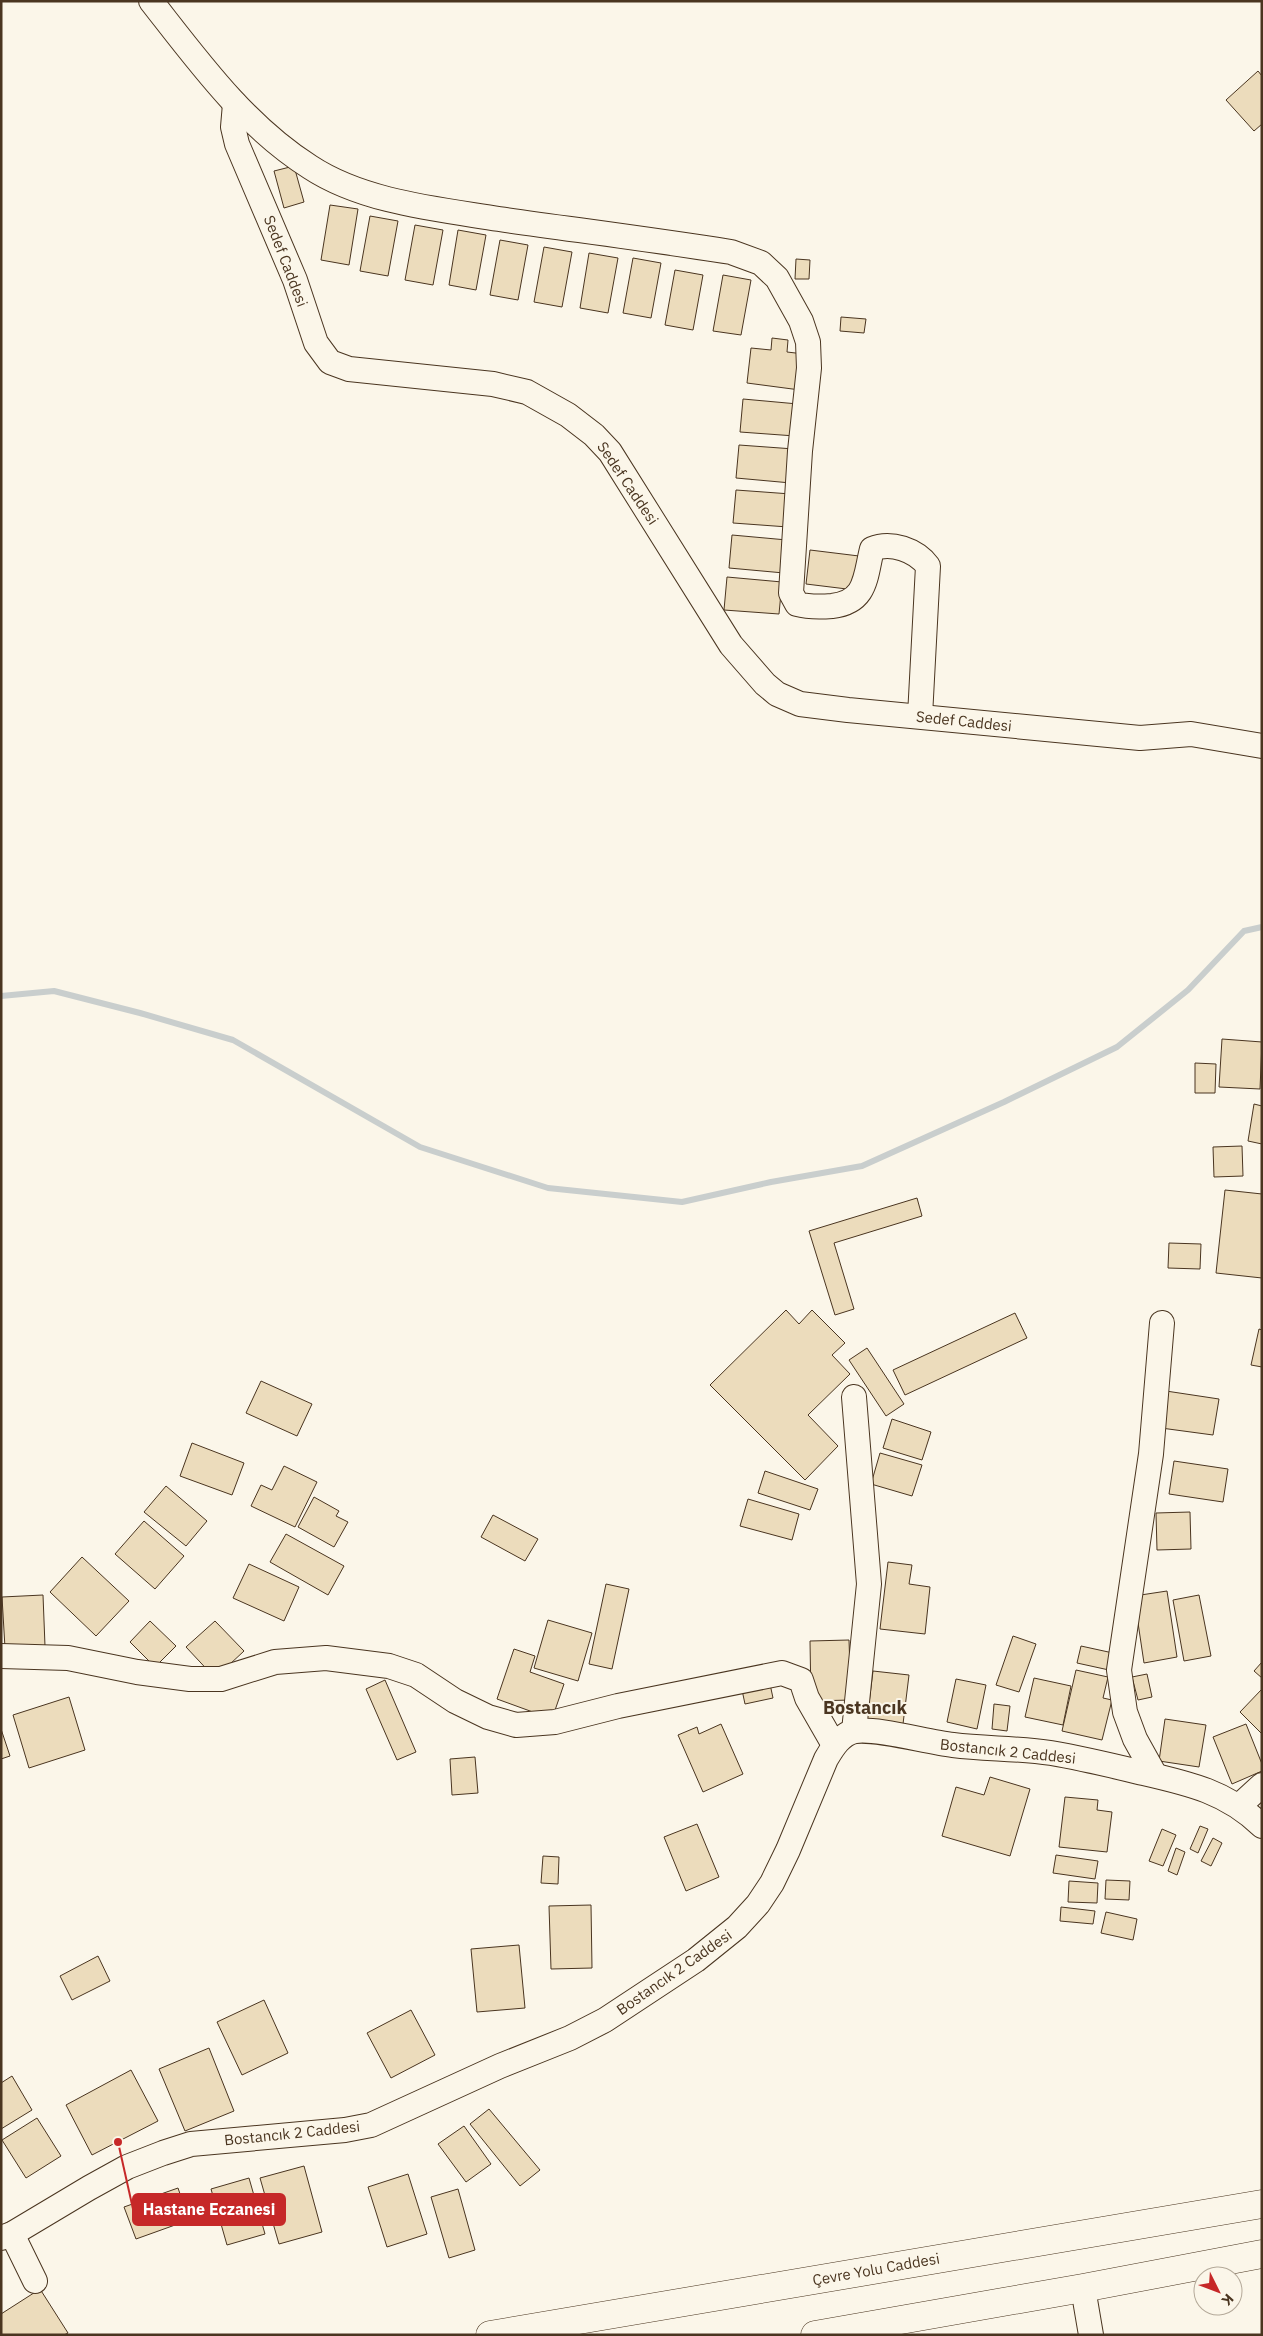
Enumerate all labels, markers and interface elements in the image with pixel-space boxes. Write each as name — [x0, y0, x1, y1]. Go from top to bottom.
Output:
street label: Sedef Caddesi — [260, 213, 312, 309]
street label: Sedef Caddesi — [593, 438, 663, 528]
street label: Sedef Caddesi — [915, 707, 1013, 735]
district label: Bostancık — [823, 1696, 908, 1719]
street label: Bostancık 2 Caddesi — [939, 1734, 1077, 1768]
street label: Bostancık 2 Caddesi — [613, 1925, 735, 2019]
street label: Bostancık 2 Caddesi — [223, 2116, 361, 2150]
callout: Hastane Eczanesi — [133, 2194, 285, 2225]
text: Hastane Eczanesi — [143, 2199, 275, 2219]
street label: Çevre Yolu Caddesi — [811, 2248, 941, 2290]
north arrow — [1193, 2266, 1243, 2316]
text: K — [1218, 2290, 1238, 2310]

